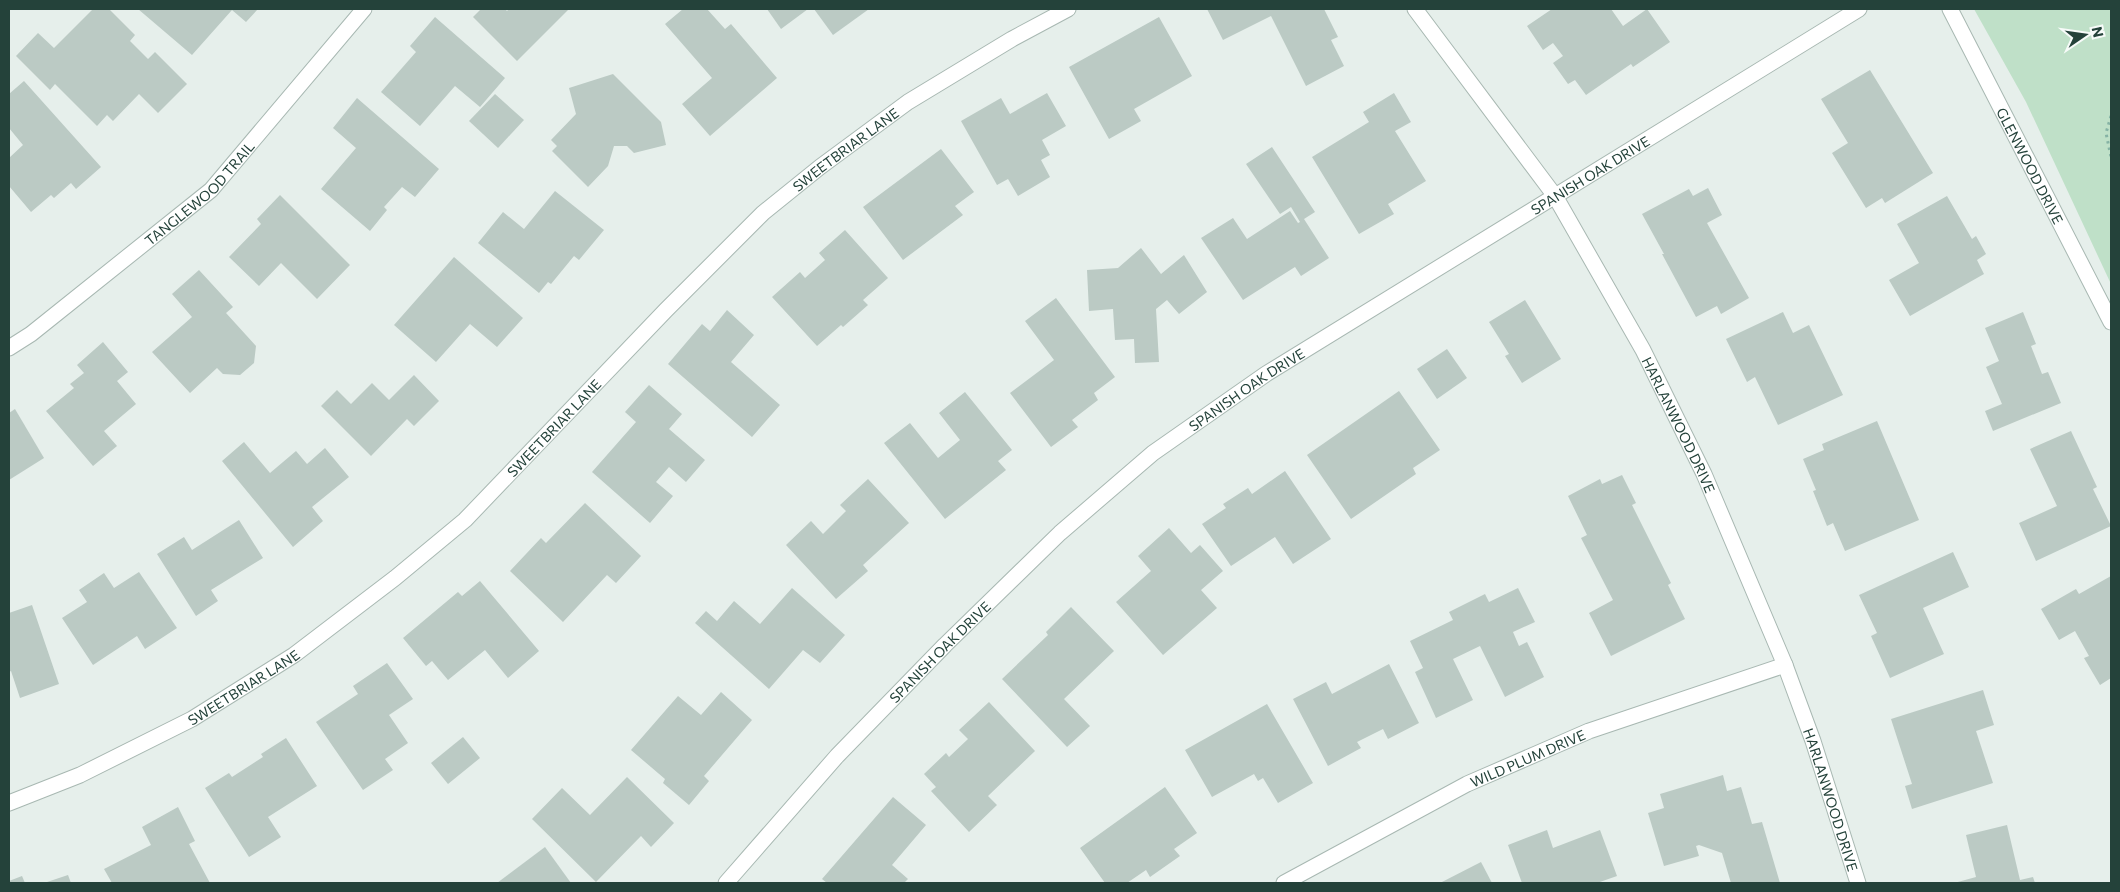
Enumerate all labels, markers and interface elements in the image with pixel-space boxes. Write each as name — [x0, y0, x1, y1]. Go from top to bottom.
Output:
north arrow — [2060, 10, 2110, 60]
text: N — [2089, 25, 2108, 39]
street label: SWEETBRIAR LANE — [789, 104, 902, 194]
street label: GLENWOOD DRIVE — [1994, 104, 2067, 227]
street label: SPANISH OAK DRIVE — [1527, 132, 1652, 218]
street label: TANGLEWOOD TRAIL — [141, 137, 257, 248]
street label: SPANISH OAK DRIVE — [1185, 344, 1307, 434]
street label: HARLANWOOD DRIVE — [1639, 354, 1719, 495]
street label: SWEETBRIAR LANE — [503, 375, 604, 480]
street label: SPANISH OAK DRIVE — [885, 597, 994, 706]
street label: SWEETBRIAR LANE — [184, 646, 303, 728]
street label: WILD PLUM DRIVE — [1467, 725, 1588, 790]
street label: HARLANWOOD DRIVE — [1800, 726, 1862, 873]

